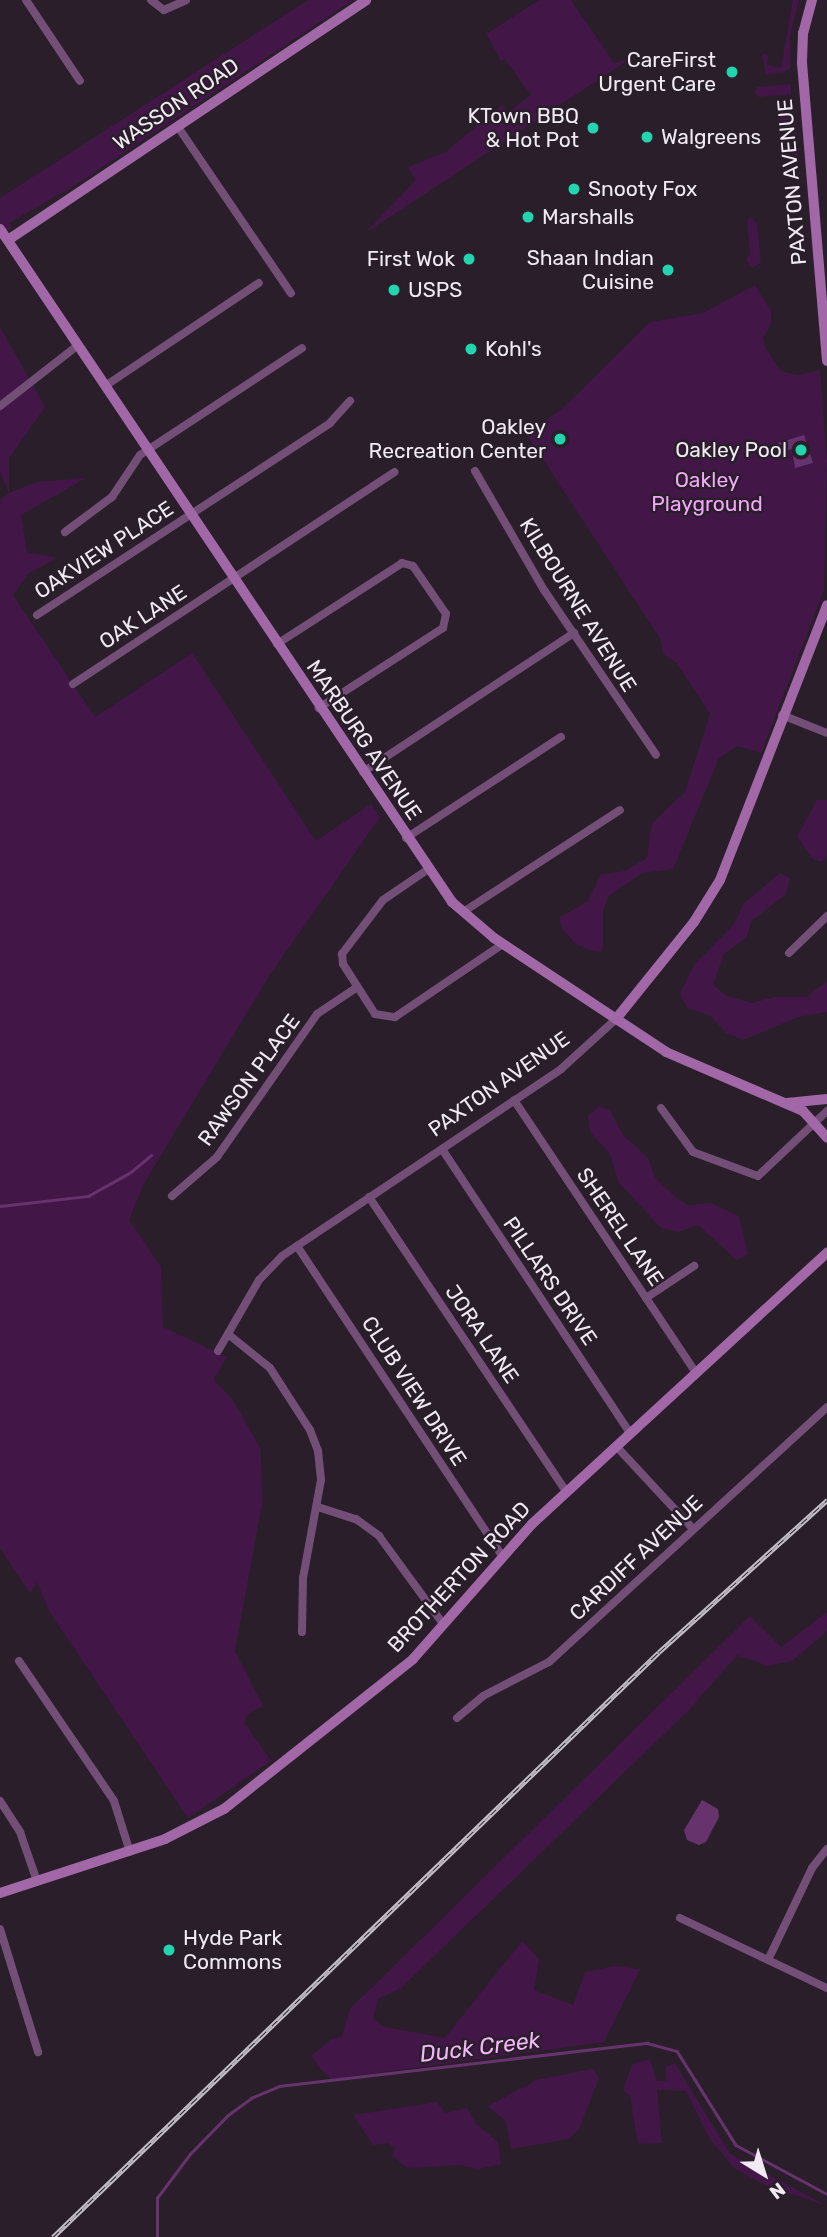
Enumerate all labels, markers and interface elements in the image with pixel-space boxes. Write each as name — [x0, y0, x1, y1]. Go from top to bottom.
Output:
place label: CareFirst Urgent Care — [598, 47, 716, 97]
street label: WASSON ROAD — [108, 53, 244, 155]
marker: CareFirst Urgent Care — [722, 62, 742, 82]
street label: PAXTON AVENUE — [772, 98, 812, 266]
place label: KTown BBQ & Hot Pot — [467, 103, 579, 153]
marker: KTown BBQ & Hot Pot — [585, 120, 601, 136]
place label: Walgreens — [661, 124, 761, 150]
marker: Walgreens — [639, 129, 655, 145]
place label: Snooty Fox — [588, 176, 698, 202]
marker: Snooty Fox — [566, 181, 582, 197]
place label: Marshalls — [542, 204, 634, 230]
marker: Marshalls — [520, 209, 536, 225]
place label: Shaan Indian Cuisine — [527, 245, 654, 295]
place label: First Wok — [366, 246, 455, 272]
marker: First Wok — [461, 251, 477, 267]
marker: Shaan Indian Cuisine — [660, 262, 676, 278]
place label: USPS — [408, 277, 462, 303]
marker: USPS — [386, 282, 402, 298]
place label: Kohl's — [485, 336, 542, 362]
marker: Kohl's — [463, 341, 479, 357]
place label: Oakley Recreation Center — [369, 414, 546, 464]
marker: Oakley Recreation Center — [552, 431, 568, 447]
place label: Oakley Pool — [675, 437, 787, 463]
marker: Oakley Pool — [793, 442, 809, 458]
park label: Oakley Playground — [651, 467, 763, 517]
street label: OAKVIEW PLACE — [30, 496, 178, 604]
street label: KILBOURNE AVENUE — [514, 513, 642, 697]
street label: OAK LANE — [95, 579, 191, 655]
street label: MARBURG AVENUE — [301, 655, 427, 825]
street label: RAWSON PLACE — [193, 1009, 305, 1151]
street label: PAXTON AVENUE — [423, 1026, 575, 1142]
street label: SHEREL LANE — [571, 1163, 669, 1291]
street label: PILLARS DRIVE — [498, 1212, 602, 1350]
street label: JORA LANE — [440, 1280, 524, 1388]
street label: CLUB VIEW DRIVE — [356, 1311, 472, 1471]
street label: CARDIFF AVENUE — [564, 1490, 708, 1626]
street label: BROTHERTON ROAD — [383, 1496, 535, 1658]
place label: Hyde Park Commons — [183, 1925, 282, 1975]
marker: Hyde Park Commons — [161, 1942, 177, 1958]
water label: Duck Creek — [418, 2026, 542, 2068]
north arrow — [729, 2139, 799, 2209]
text: N — [765, 2178, 790, 2204]

